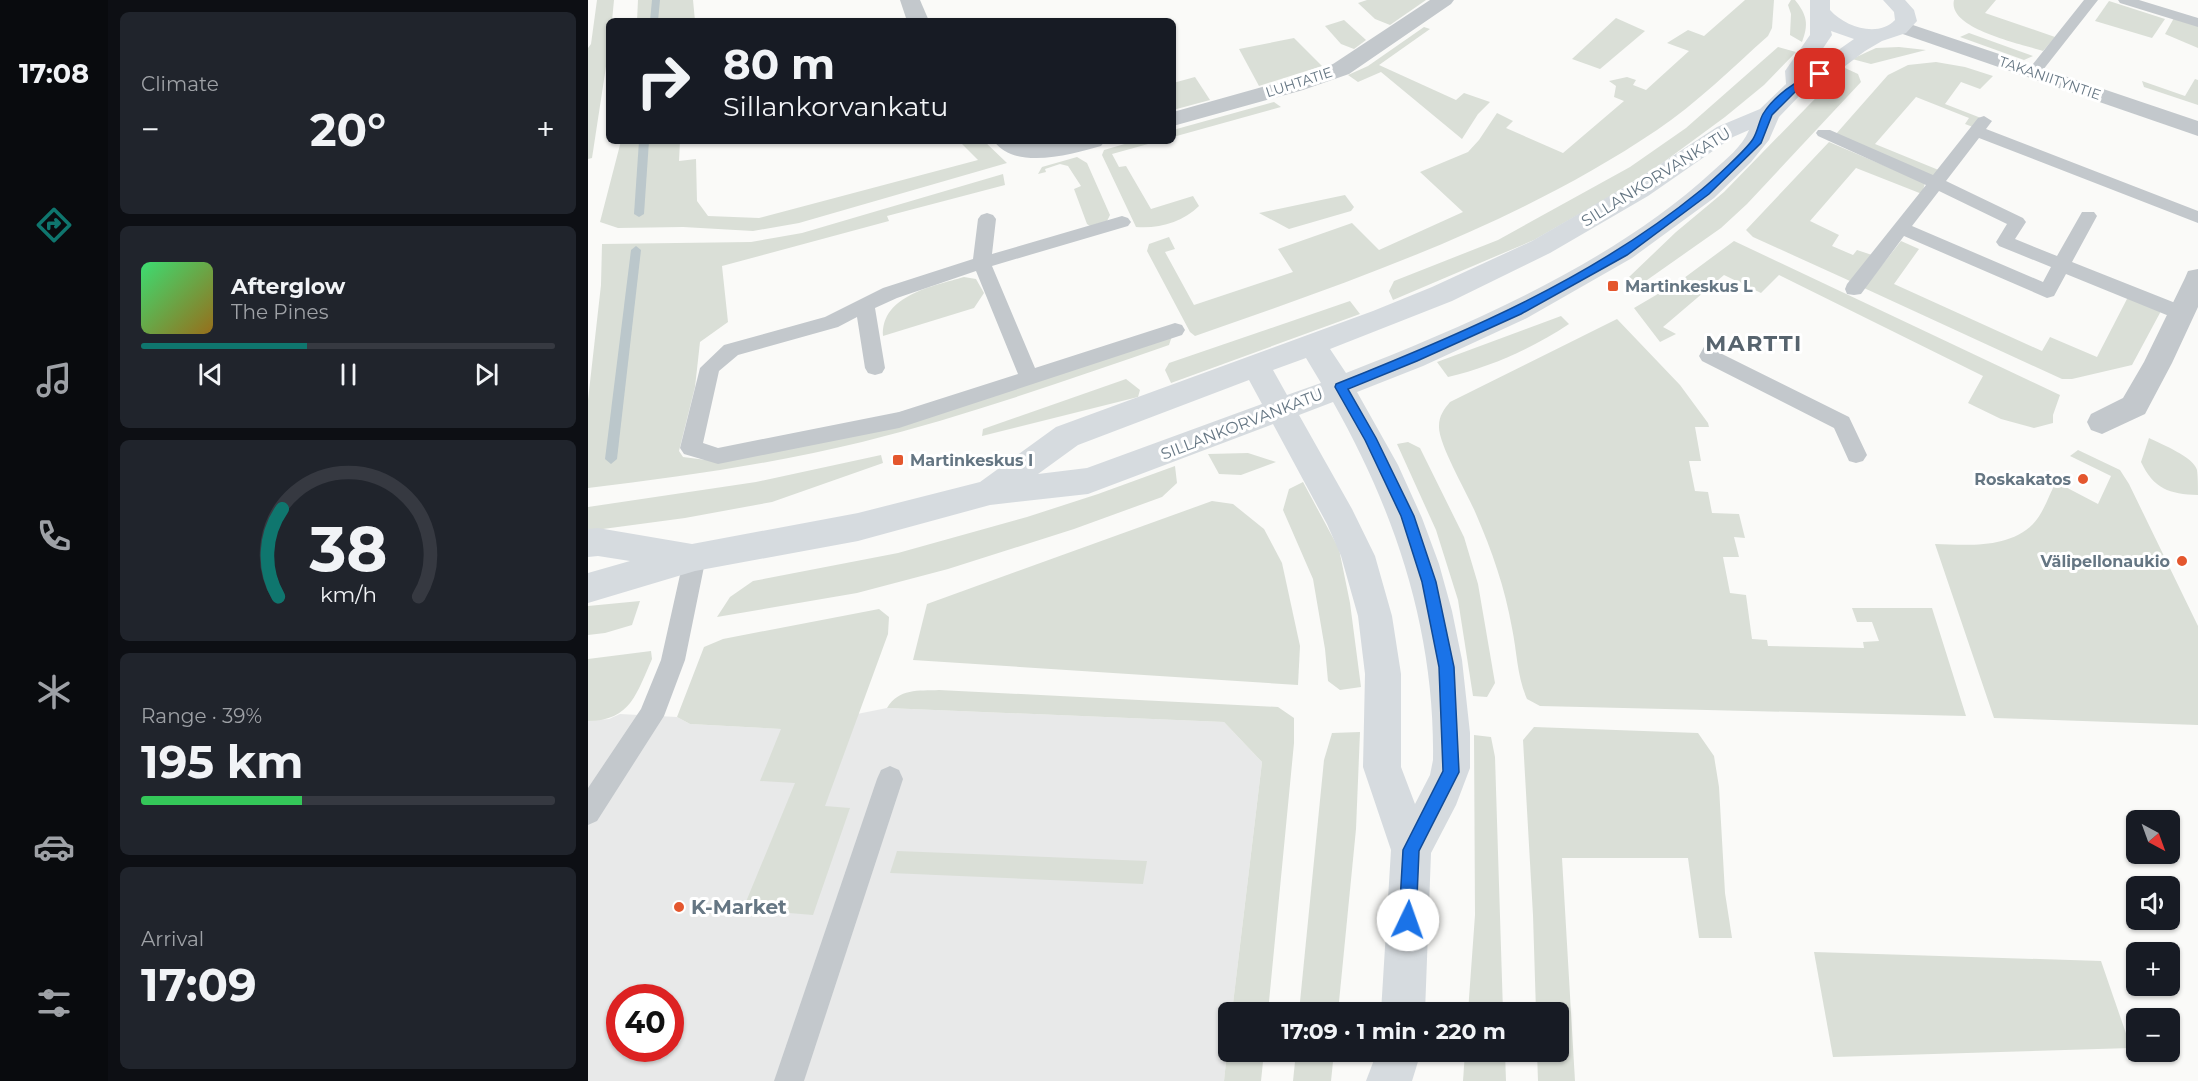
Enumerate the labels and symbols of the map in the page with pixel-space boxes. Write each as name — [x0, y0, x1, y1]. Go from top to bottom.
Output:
pin — [1794, 48, 1845, 99]
street label: TAKANIITYNTIE — [1997, 52, 2103, 104]
street label: LUHTATIE — [1263, 63, 1335, 101]
street label: SILLANKORVANKATU — [1578, 123, 1734, 231]
place label: Martinkeskus L — [1625, 277, 1753, 296]
marker: Martinkeskus L — [1606, 279, 1620, 293]
district label: MARTTI — [1705, 330, 1803, 357]
street label: SILLANKORVANKATU — [1158, 384, 1326, 464]
place label: Martinkeskus I — [910, 451, 1033, 470]
marker: Martinkeskus I — [891, 453, 905, 467]
place label: Roskakatos — [1974, 470, 2071, 489]
marker: Roskakatos — [2076, 472, 2090, 486]
place label: Välipellonaukio — [2039, 552, 2170, 571]
marker: Välipellonaukio — [2175, 554, 2189, 568]
north arrow — [2126, 810, 2180, 864]
position arrow — [1376, 888, 1440, 952]
place label: K-Market — [691, 895, 787, 919]
marker: K-Market — [672, 900, 686, 914]
speed limit sign: 40 — [606, 984, 684, 1062]

